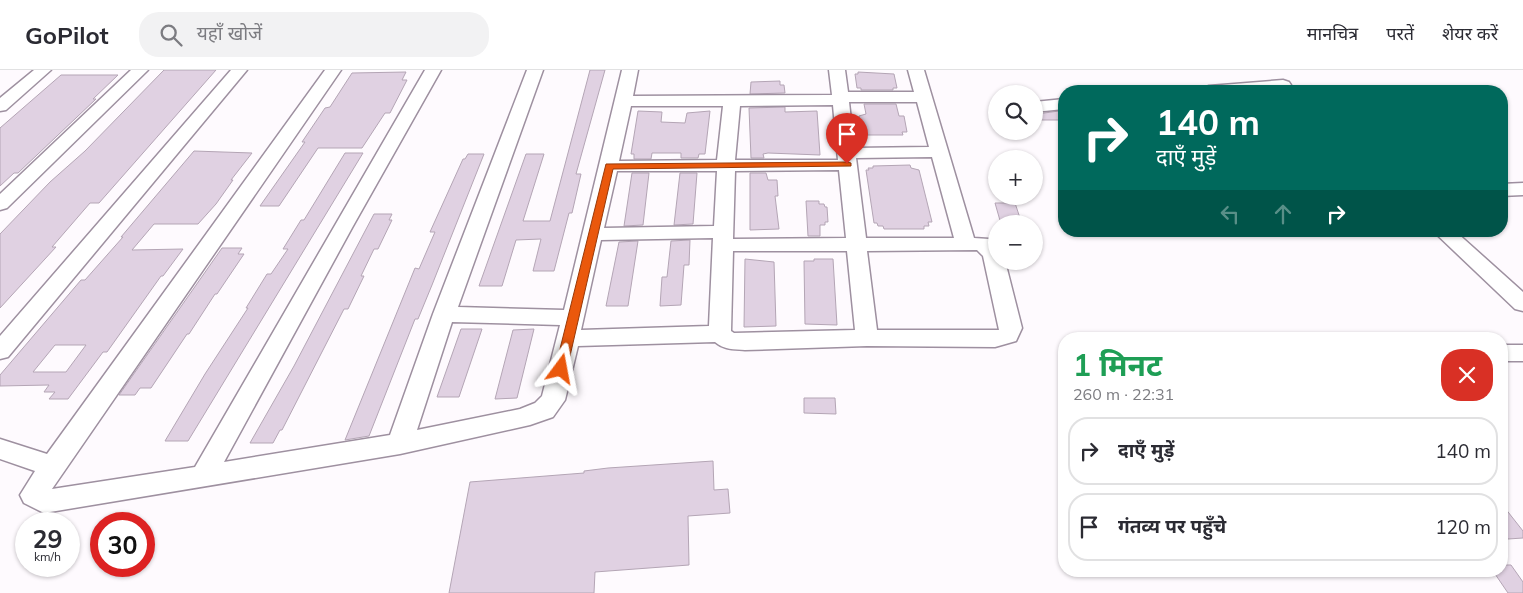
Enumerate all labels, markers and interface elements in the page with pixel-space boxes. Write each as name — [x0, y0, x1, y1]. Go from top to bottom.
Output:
search box — [139, 12, 489, 57]
text: GoPilot — [25, 20, 109, 50]
icon: search — [157, 21, 185, 49]
text: यहाँ खोजें — [197, 21, 262, 45]
text: मानचित्र — [1307, 22, 1358, 45]
text: परतें — [1386, 22, 1414, 45]
text: शेयर करें — [1442, 22, 1498, 45]
map controls — [988, 85, 1043, 270]
button: search — [988, 85, 1043, 140]
text: 140 m — [1156, 100, 1260, 144]
icon: right — [1073, 105, 1138, 170]
pin — [826, 113, 868, 164]
icon: arrive — [833, 120, 861, 148]
text: दाएँ मुड़ें — [1156, 143, 1216, 171]
button: + — [988, 150, 1043, 205]
icon: left — [1216, 200, 1244, 228]
icon: ahead — [1269, 200, 1297, 228]
icon: right — [1322, 200, 1350, 228]
button: − — [988, 215, 1043, 270]
position arrow — [534, 342, 586, 394]
text: 1 मिनट — [1073, 346, 1162, 384]
button: close — [1441, 349, 1493, 401]
text: 260 m · 22:31 — [1073, 384, 1174, 404]
icon: right — [1075, 437, 1103, 465]
text: दाएँ मुड़ें — [1118, 438, 1174, 462]
text: 140 m — [1435, 439, 1491, 463]
speed limit sign: 30 — [90, 512, 155, 577]
icon: arrive — [1075, 513, 1103, 541]
text: गंतव्य पर पहुँचे — [1118, 514, 1226, 538]
text: 120 m — [1435, 515, 1491, 539]
text: 29 — [32, 523, 63, 554]
text: km/h — [34, 549, 61, 564]

